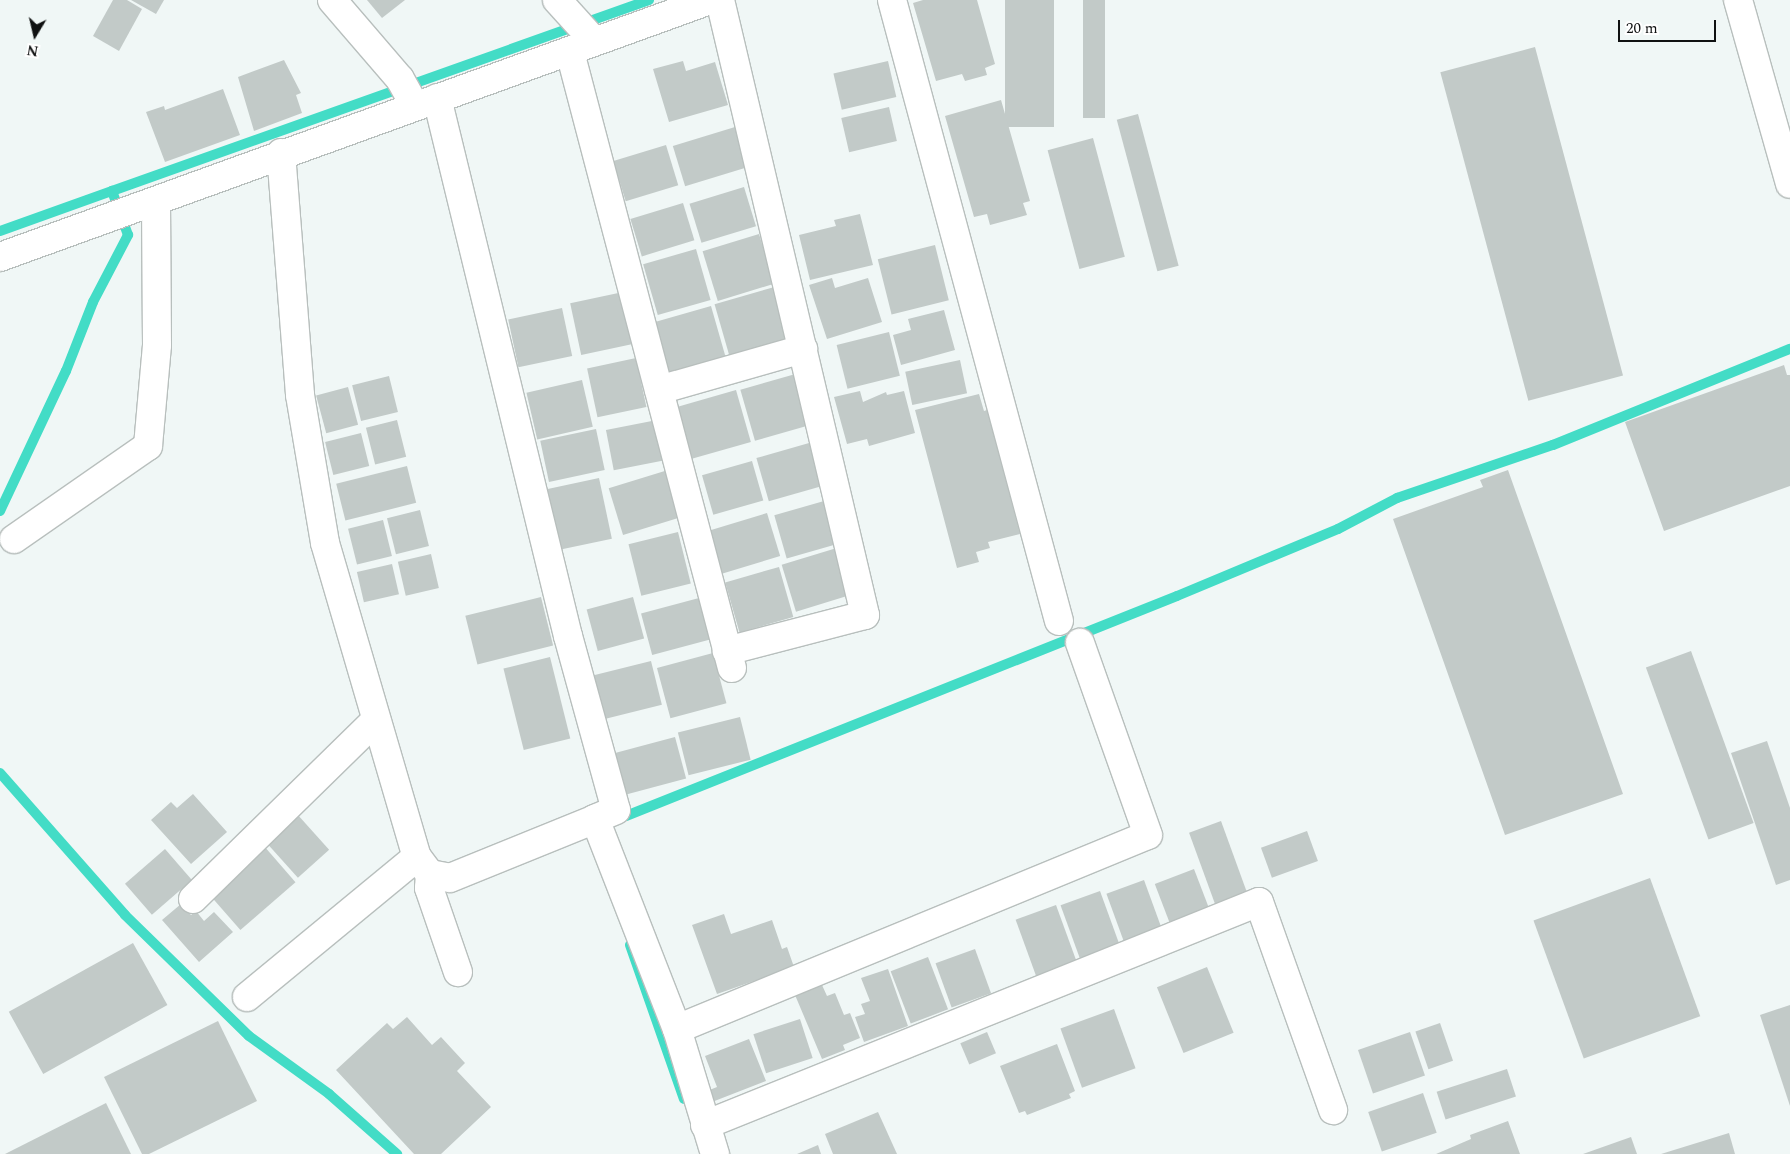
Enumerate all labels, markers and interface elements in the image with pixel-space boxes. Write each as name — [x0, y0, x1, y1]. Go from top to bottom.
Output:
north arrow — [10, 10, 60, 60]
scale bar — [1620, 10, 1718, 42]
text: 20 m — [1626, 17, 1658, 40]
text: N — [25, 39, 40, 62]

